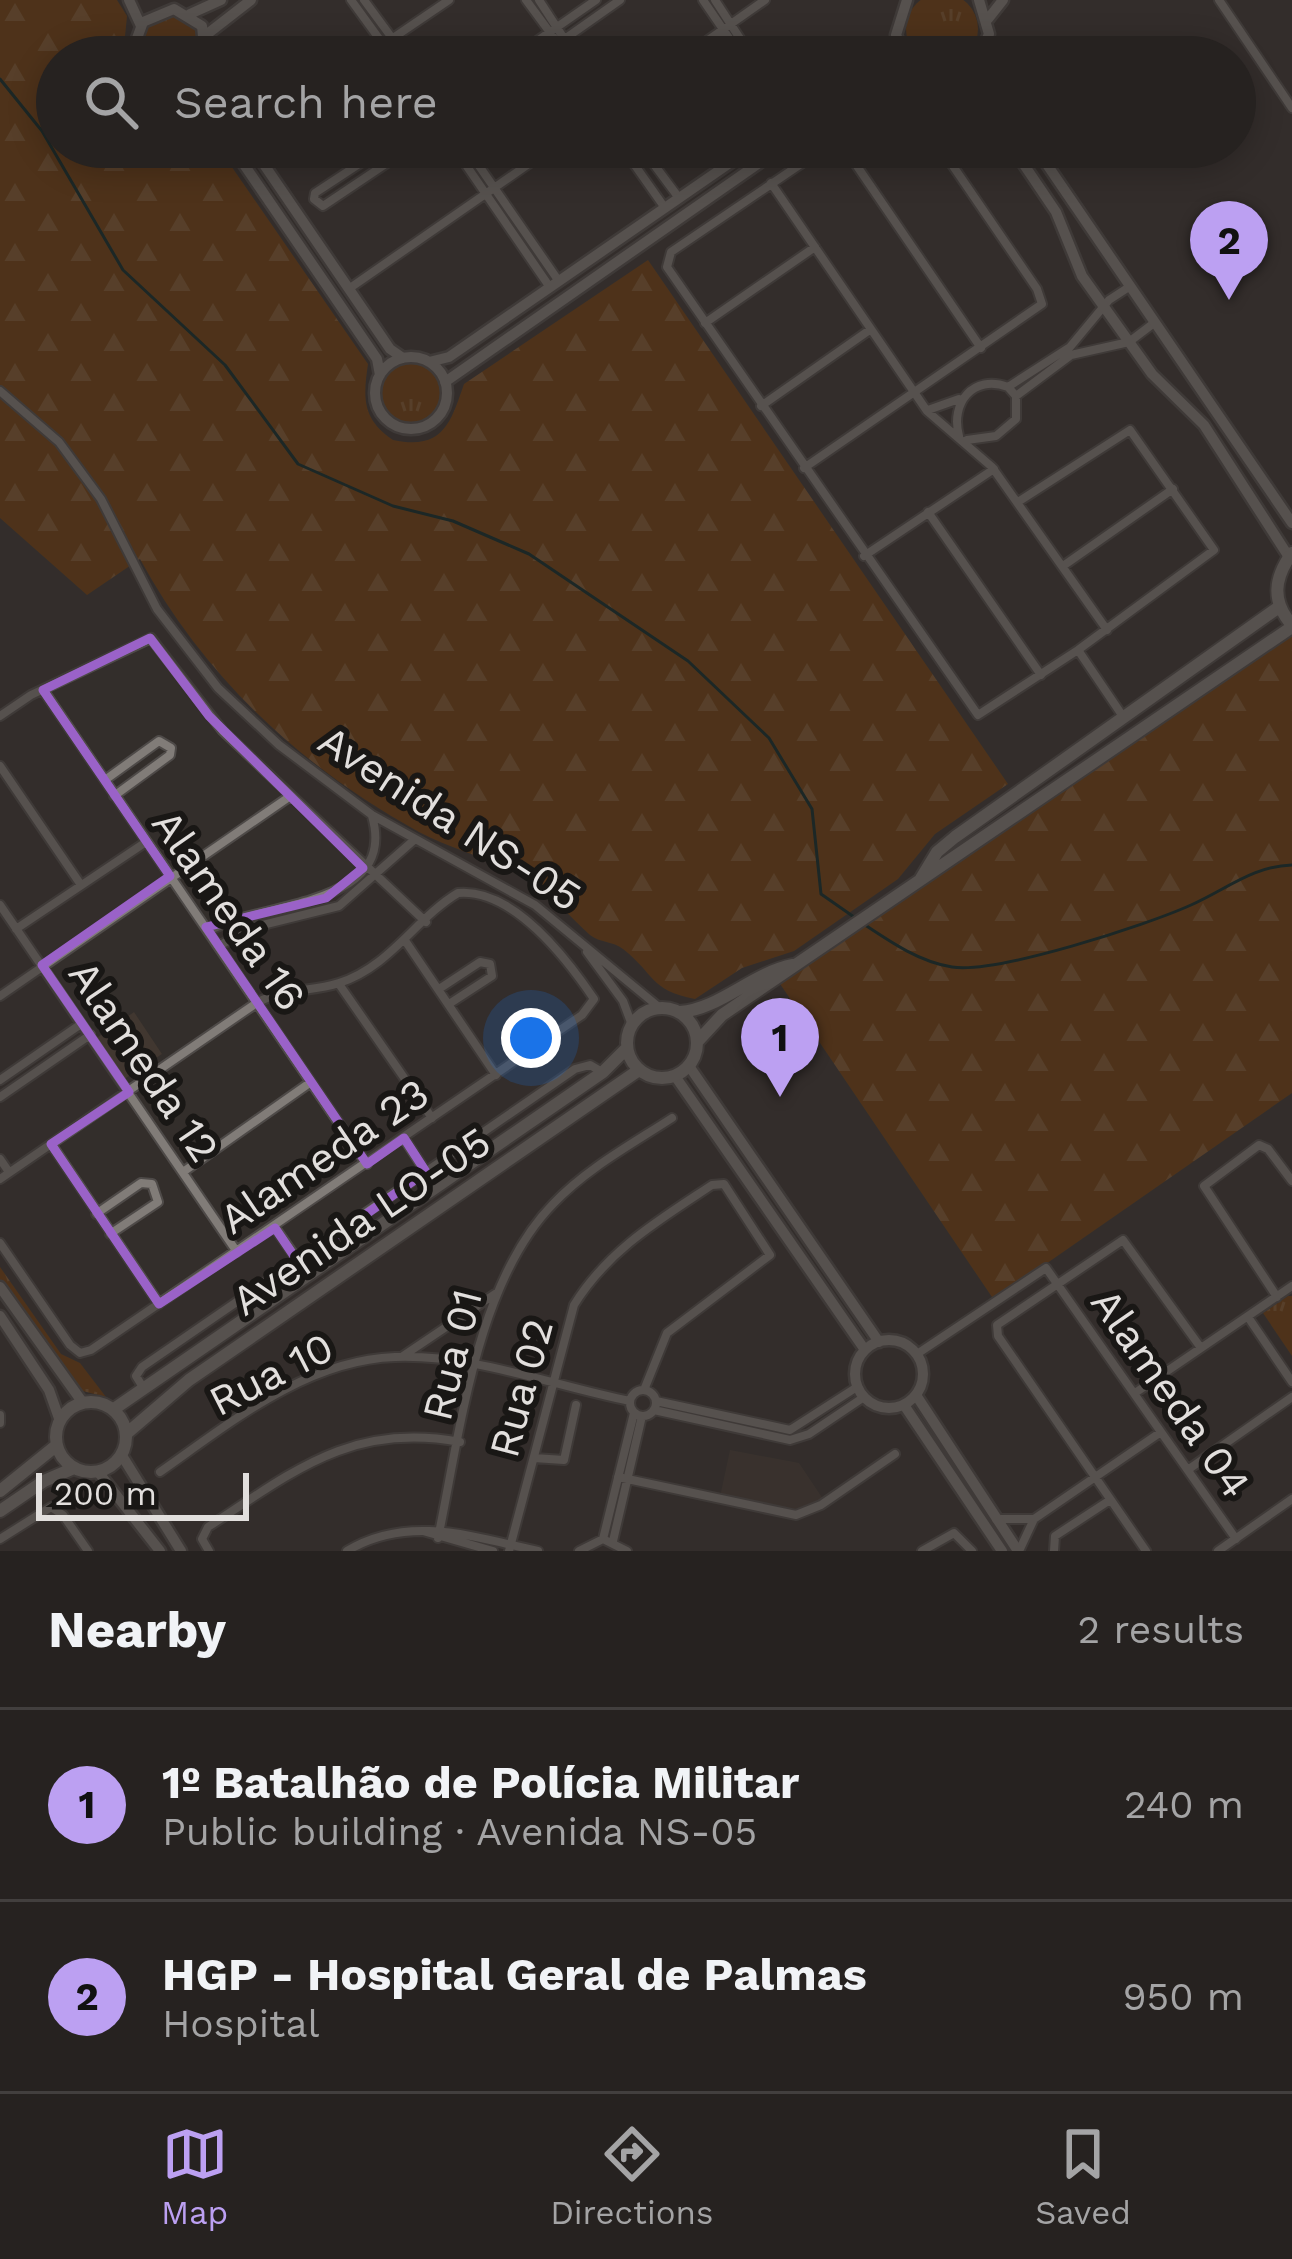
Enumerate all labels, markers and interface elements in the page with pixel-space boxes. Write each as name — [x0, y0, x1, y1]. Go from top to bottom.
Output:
search box — [36, 36, 1256, 168]
icon: search — [78, 69, 144, 135]
text: Search here — [174, 76, 438, 129]
pin: 2 — [1190, 201, 1268, 300]
street label: Avenida NS-05 — [310, 715, 590, 921]
street label: Alameda 16 — [142, 800, 316, 1020]
street label: Alameda 12 — [59, 951, 229, 1171]
pin: 1 — [741, 998, 819, 1097]
your location — [501, 1008, 561, 1068]
street label: Alameda 23 — [210, 1068, 438, 1244]
street label: Avenida LO-05 — [223, 1117, 499, 1325]
street label: Alameda 04 — [1081, 1279, 1261, 1507]
street label: Rua 01 — [412, 1285, 492, 1425]
street label: Rua 02 — [479, 1314, 563, 1462]
street label: Rua 10 — [201, 1322, 341, 1426]
scale bar — [36, 1467, 249, 1520]
text: 200 m — [54, 1474, 157, 1513]
text: Nearby — [48, 1600, 226, 1659]
text: 2 results — [1078, 1607, 1244, 1652]
text: 1º Batalhão de Polícia Militar — [162, 1756, 799, 1809]
text: 1 — [79, 1782, 95, 1827]
text: 240 m — [1124, 1782, 1244, 1827]
text: Public building · Avenida NS-05 — [162, 1809, 757, 1854]
text: HGP - Hospital Geral de Palmas — [162, 1948, 867, 2001]
text: 2 — [75, 1974, 99, 2019]
text: 950 m — [1123, 1974, 1244, 2019]
text: Hospital — [162, 2001, 319, 2046]
tab: Map — [161, 2121, 228, 2232]
tab: Directions — [550, 2121, 713, 2232]
tab: Saved — [1035, 2121, 1131, 2232]

